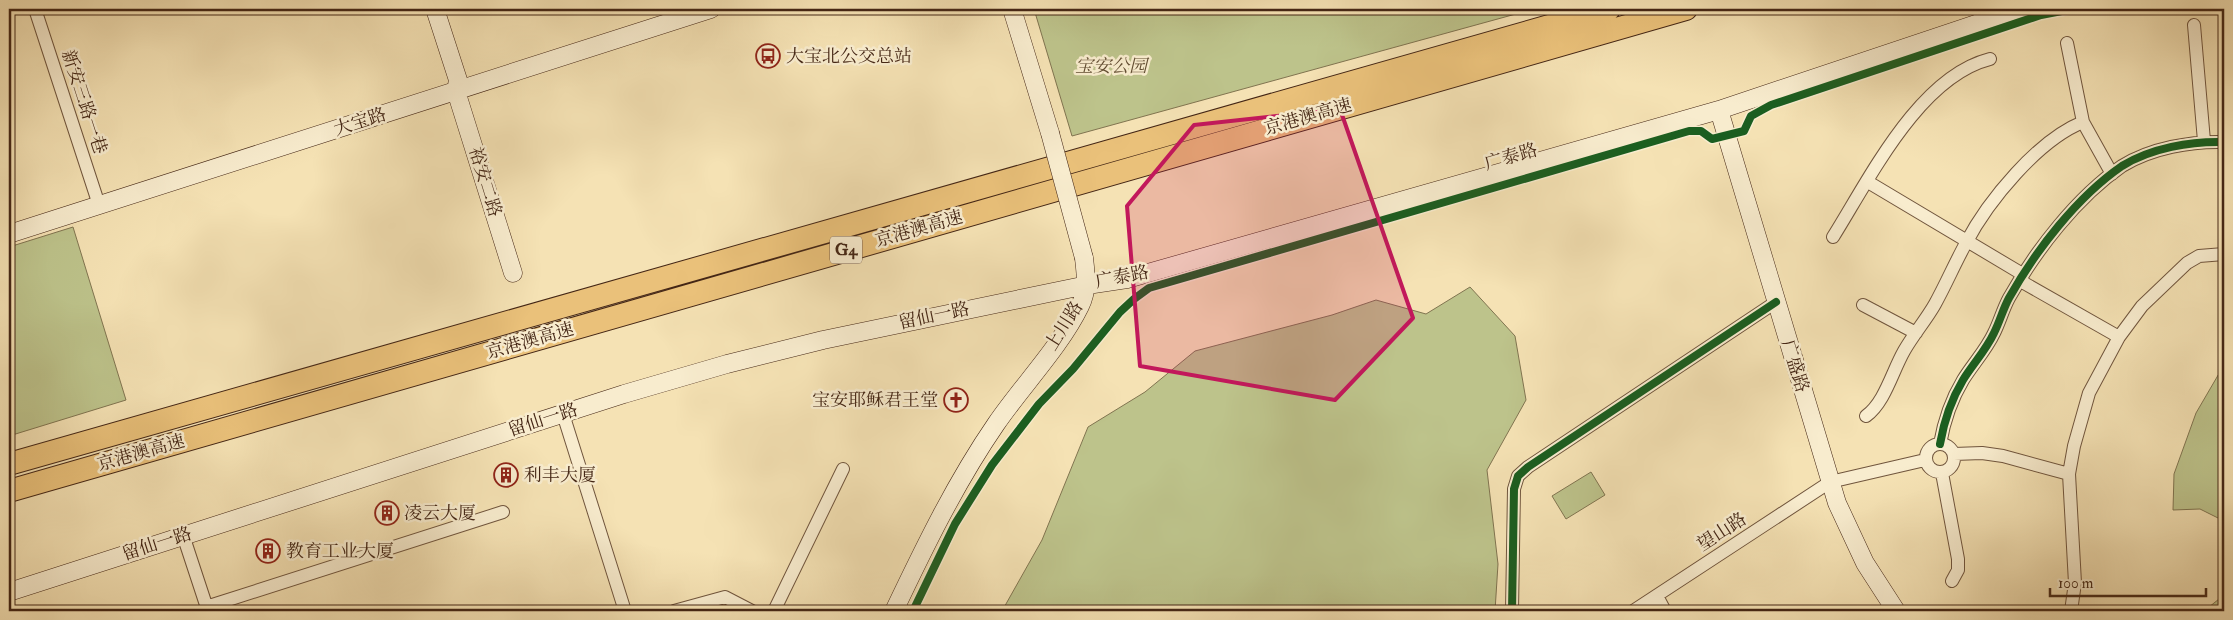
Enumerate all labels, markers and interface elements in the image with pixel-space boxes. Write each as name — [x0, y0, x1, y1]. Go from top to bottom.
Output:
bus stop icon: 大宝北公交总站 — [755, 43, 781, 69]
place label: 大宝北公交总站 — [786, 45, 912, 68]
street label: 新安三路一巷 — [56, 47, 112, 157]
park label: 宝安公园 — [1075, 55, 1150, 78]
street label: 京港澳高速 — [1262, 94, 1354, 140]
street label: 大宝路 — [331, 103, 389, 141]
street label: 广泰路 — [1482, 139, 1540, 175]
street label: 裕安二路 — [463, 144, 507, 220]
street label: 京港澳高速 — [873, 206, 965, 252]
road number: G4 — [830, 236, 862, 264]
street label: 广泰路 — [1093, 261, 1151, 293]
street label: 留仙一路 — [896, 297, 972, 335]
street label: 上川路 — [1040, 297, 1088, 355]
street label: 京港澳高速 — [484, 318, 576, 364]
street label: 广盛路 — [1776, 337, 1814, 395]
church icon: 宝安耶稣君王堂 — [943, 387, 969, 413]
place label: 宝安耶稣君王堂 — [812, 389, 938, 412]
street label: 留仙一路 — [505, 398, 581, 442]
street label: 京港澳高速 — [95, 430, 187, 476]
building icon: 利丰大厦 — [493, 462, 519, 488]
place label: 利丰大厦 — [524, 464, 596, 487]
building icon: 凌云大厦 — [374, 500, 400, 526]
place label: 凌云大厦 — [404, 502, 476, 525]
street label: 望山路 — [1693, 508, 1751, 556]
street label: 留仙一路 — [119, 522, 195, 566]
building icon: 教育工业大厦 — [255, 538, 281, 564]
place label: 教育工业大厦 — [286, 540, 394, 563]
scale bar — [2050, 565, 2207, 597]
text: 100 m — [2058, 574, 2094, 593]

